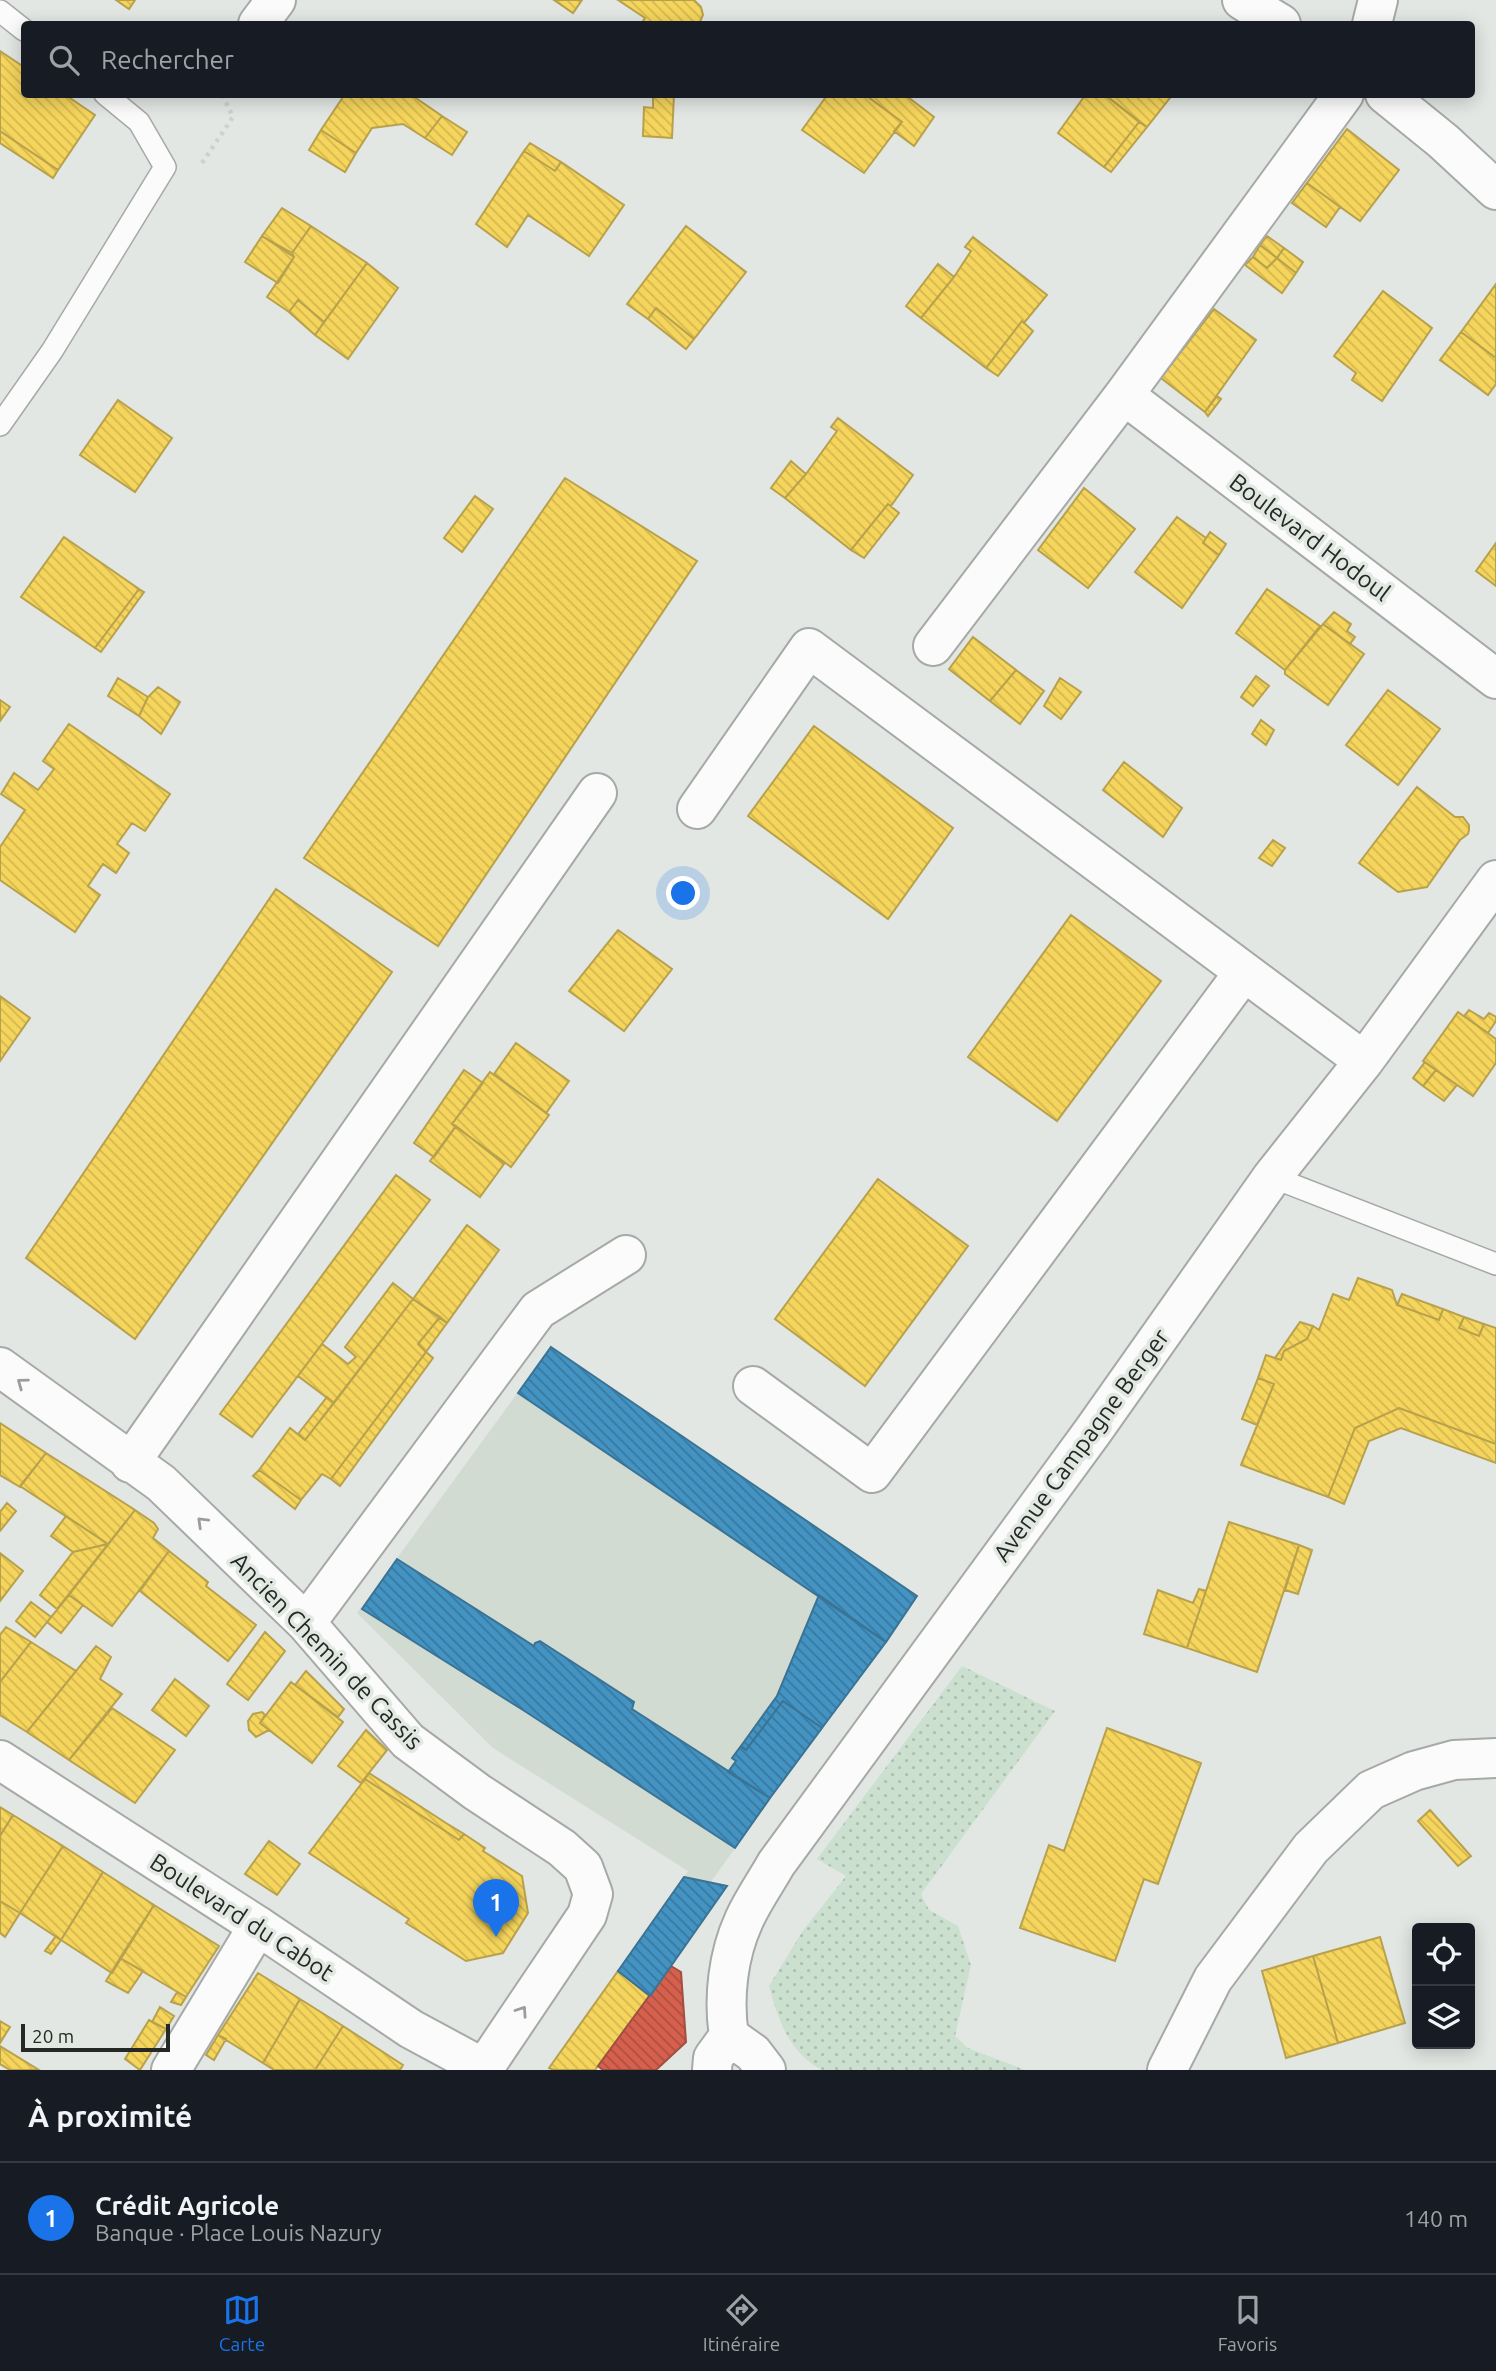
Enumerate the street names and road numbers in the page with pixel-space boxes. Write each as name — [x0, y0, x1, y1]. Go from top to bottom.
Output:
street label: Boulevard Hodoul — [1224, 468, 1396, 606]
street label: Avenue Campagne Berger — [988, 1324, 1174, 1566]
street label: Ancien Chemin de Cassis — [226, 1547, 428, 1755]
street label: Boulevard du Cabot — [145, 1848, 339, 1987]

